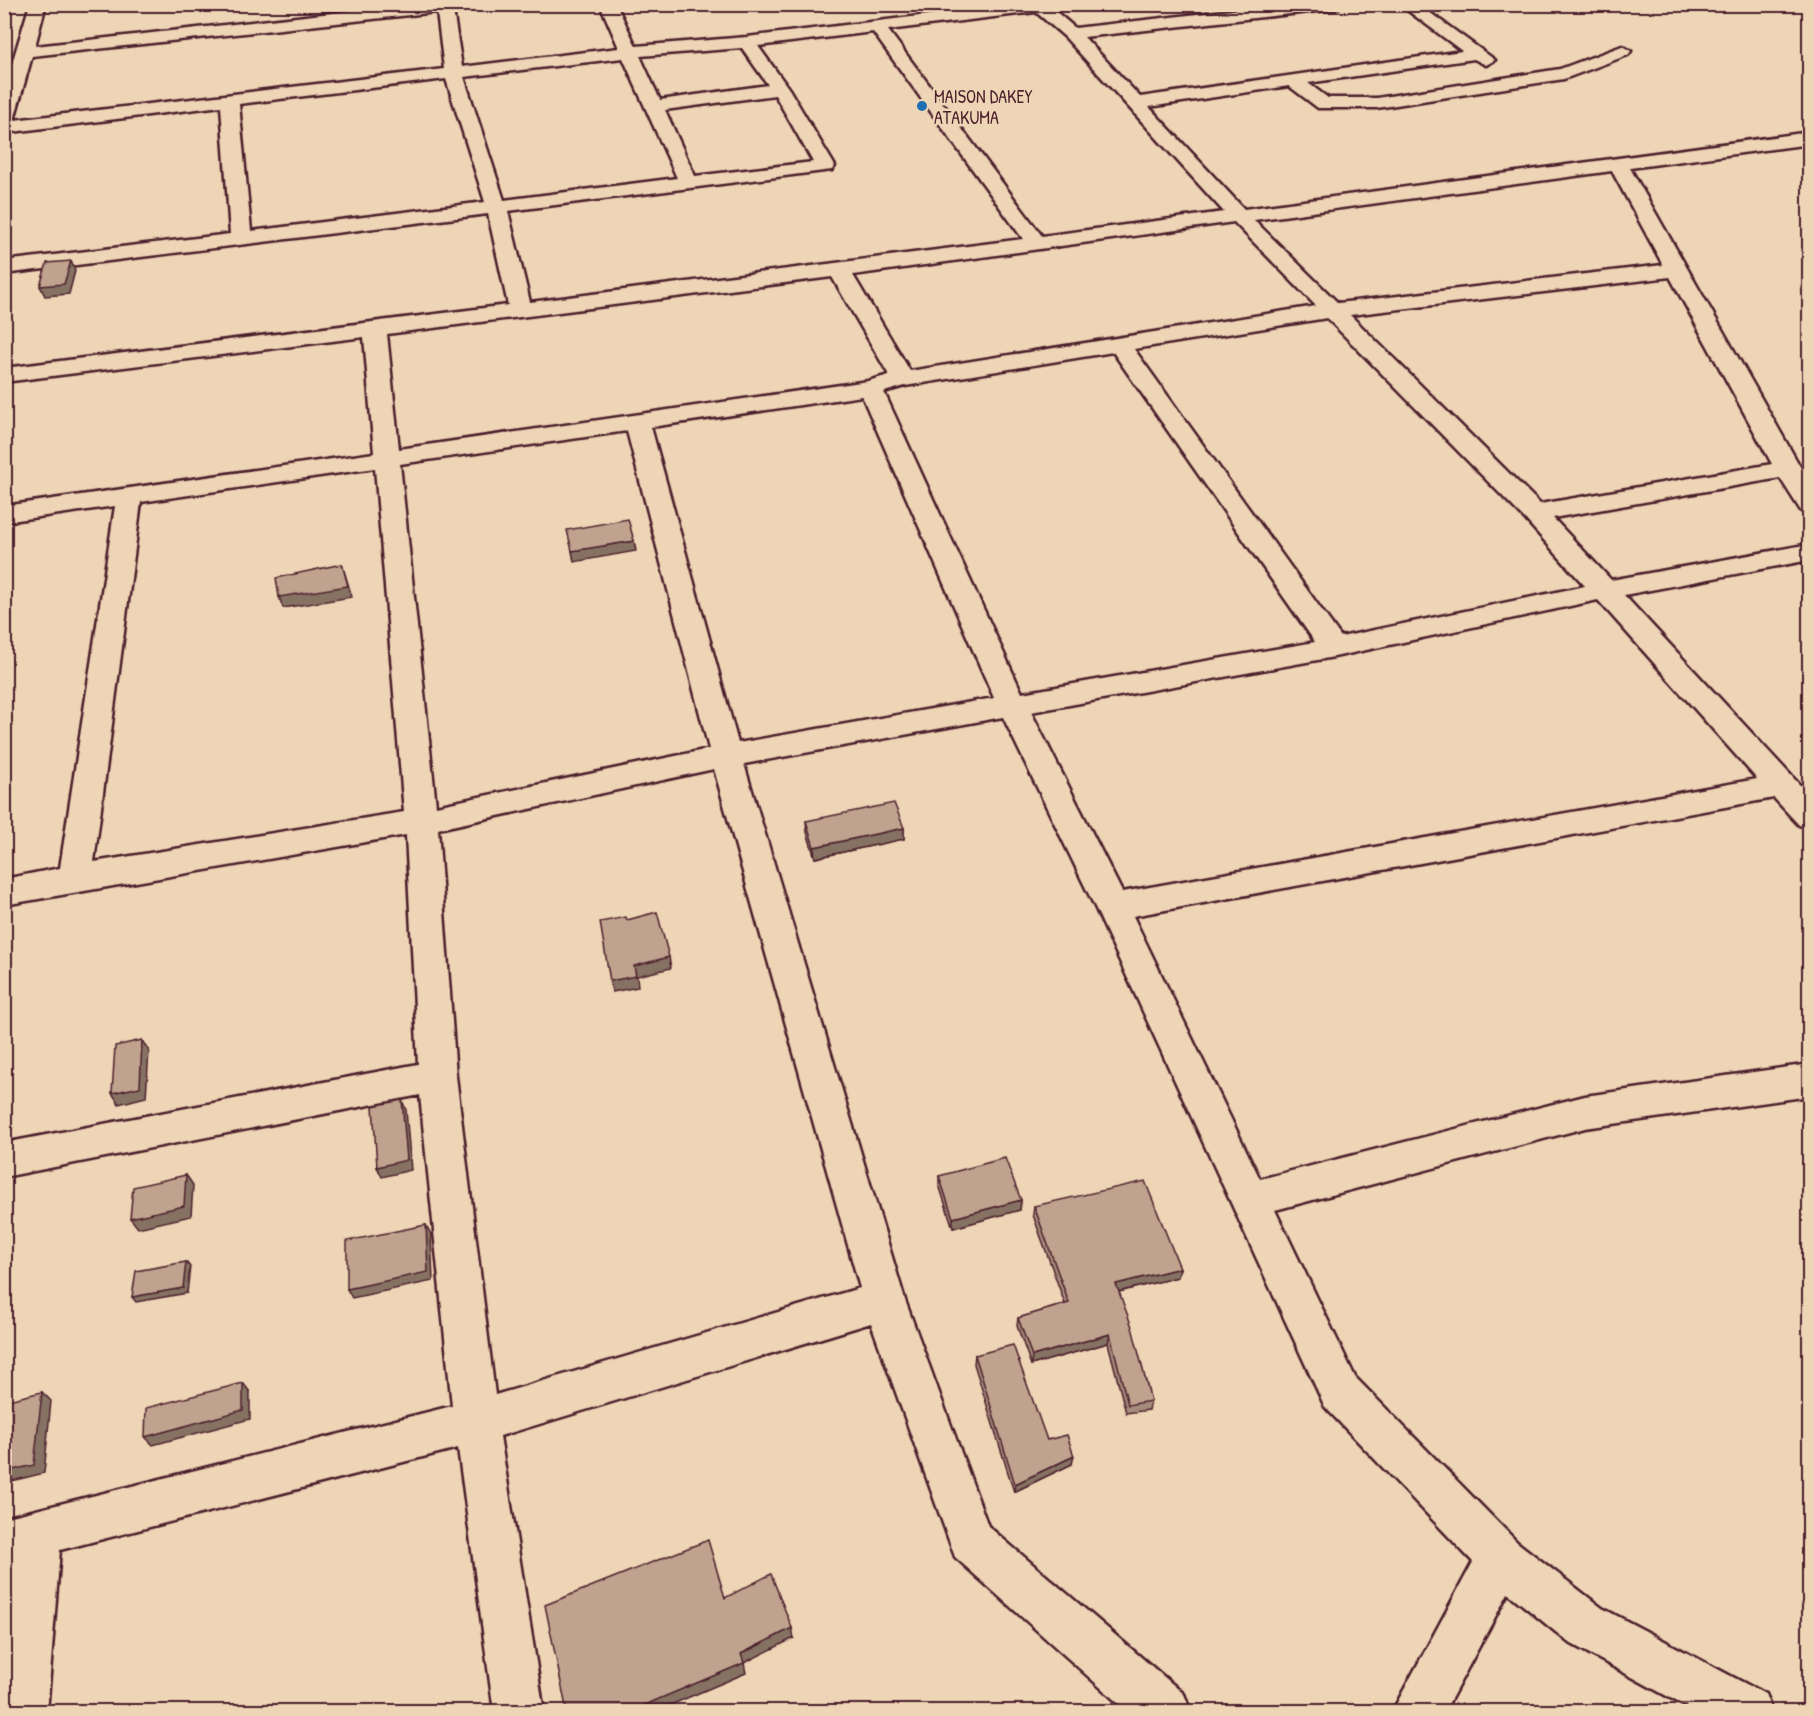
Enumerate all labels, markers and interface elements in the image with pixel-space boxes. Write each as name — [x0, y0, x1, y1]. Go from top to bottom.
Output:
place label: MAISON DAKEY ATAKUMA — [934, 84, 1032, 130]
marker: MAISON DAKEY ATAKUMA — [915, 99, 929, 113]

